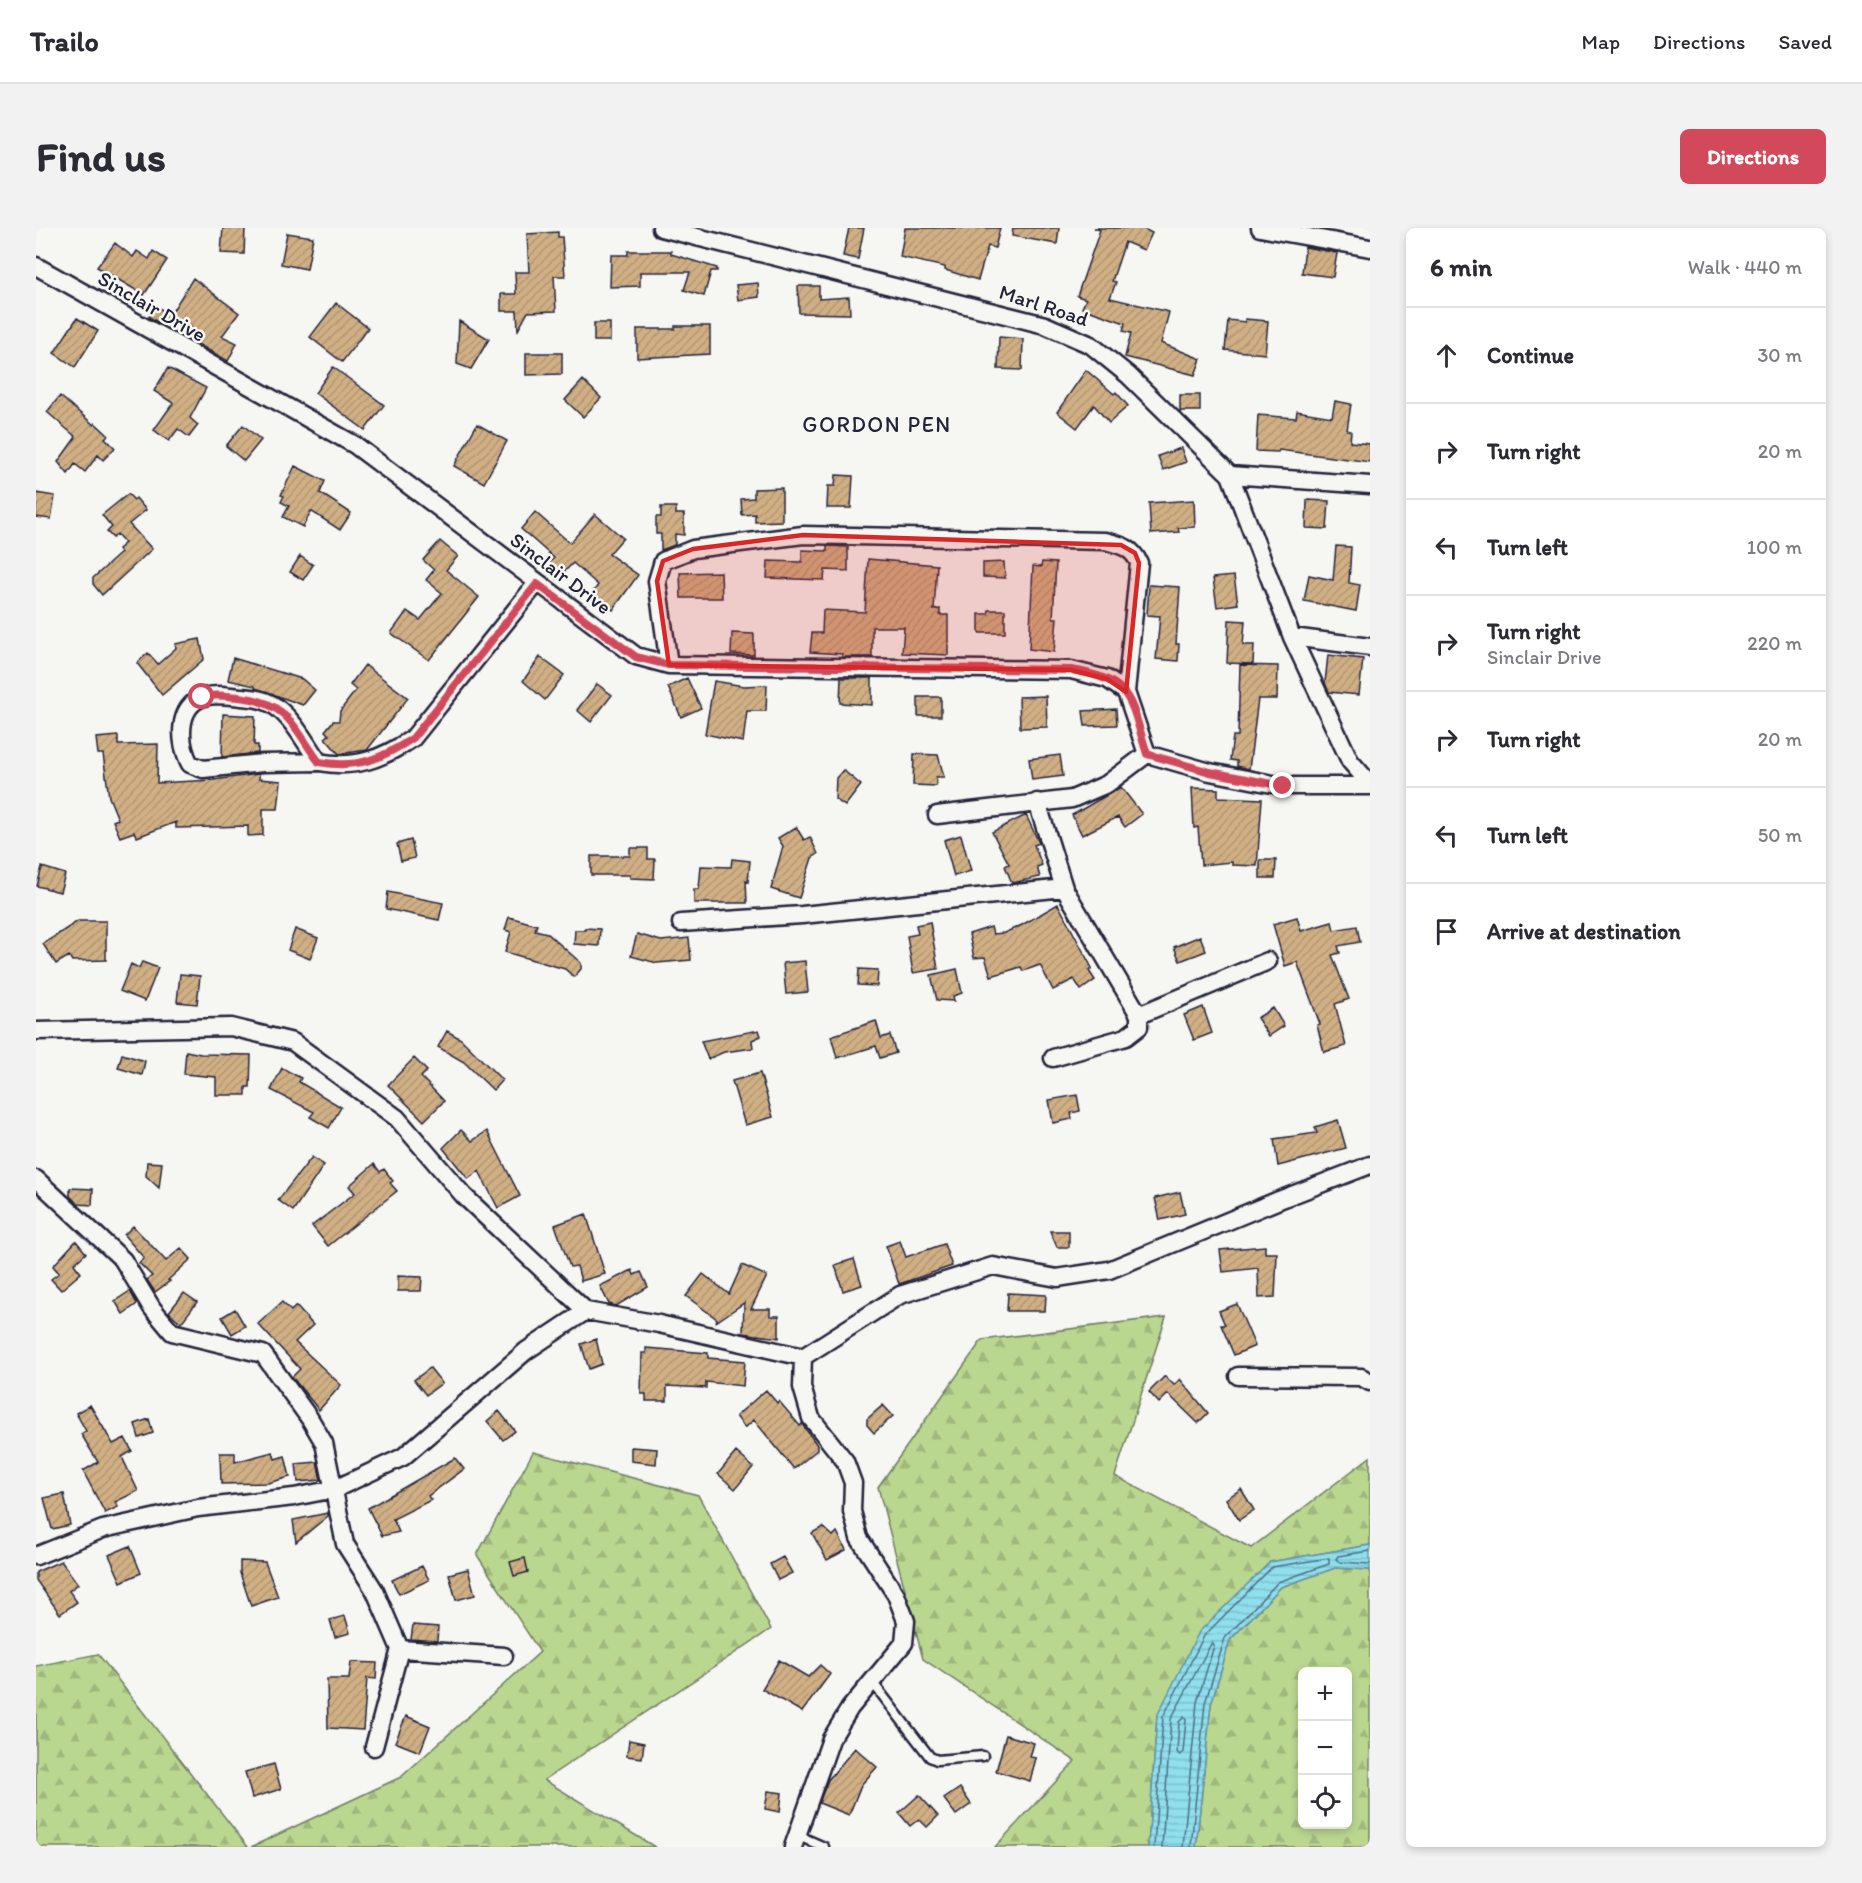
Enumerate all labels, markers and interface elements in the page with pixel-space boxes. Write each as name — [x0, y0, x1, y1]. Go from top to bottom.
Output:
text: Trailo — [30, 24, 99, 58]
text: Map — [1582, 29, 1620, 54]
text: Directions — [1653, 29, 1745, 54]
text: Saved — [1778, 29, 1832, 54]
button: Directions — [1680, 129, 1826, 184]
text: Find us — [36, 131, 166, 182]
text: 6 min — [1430, 251, 1492, 283]
text: Walk · 440 m — [1688, 255, 1802, 279]
street label: Sinclair Drive — [94, 265, 210, 347]
street label: Marl Road — [996, 279, 1092, 331]
icon: ahead — [1430, 339, 1463, 372]
text: Continue — [1487, 342, 1574, 369]
text: 30 m — [1757, 343, 1802, 367]
district label: GORDON PEN — [802, 411, 952, 438]
icon: right — [1430, 435, 1463, 468]
text: Turn right — [1487, 438, 1581, 465]
text: 20 m — [1758, 439, 1802, 463]
street label: Sinclair Drive — [505, 527, 617, 619]
icon: left — [1430, 531, 1463, 564]
text: Turn left — [1487, 534, 1568, 561]
text: 100 m — [1747, 535, 1802, 559]
text: Turn right — [1487, 618, 1581, 645]
icon: right — [1430, 627, 1463, 660]
text: 220 m — [1747, 631, 1802, 655]
text: Sinclair Drive — [1487, 645, 1601, 669]
route start — [188, 683, 214, 709]
icon: right — [1430, 723, 1463, 756]
text: Turn right — [1487, 726, 1581, 753]
text: 20 m — [1758, 727, 1802, 751]
route end — [1269, 772, 1295, 798]
icon: left — [1430, 819, 1463, 852]
text: Turn left — [1487, 822, 1568, 849]
text: 50 m — [1758, 823, 1802, 847]
icon: arrive — [1430, 915, 1463, 948]
text: Arrive at destination — [1487, 918, 1681, 945]
map controls — [1298, 1667, 1352, 1829]
button: + — [1298, 1667, 1352, 1721]
button: − — [1298, 1721, 1352, 1775]
button: locate — [1298, 1775, 1352, 1829]

